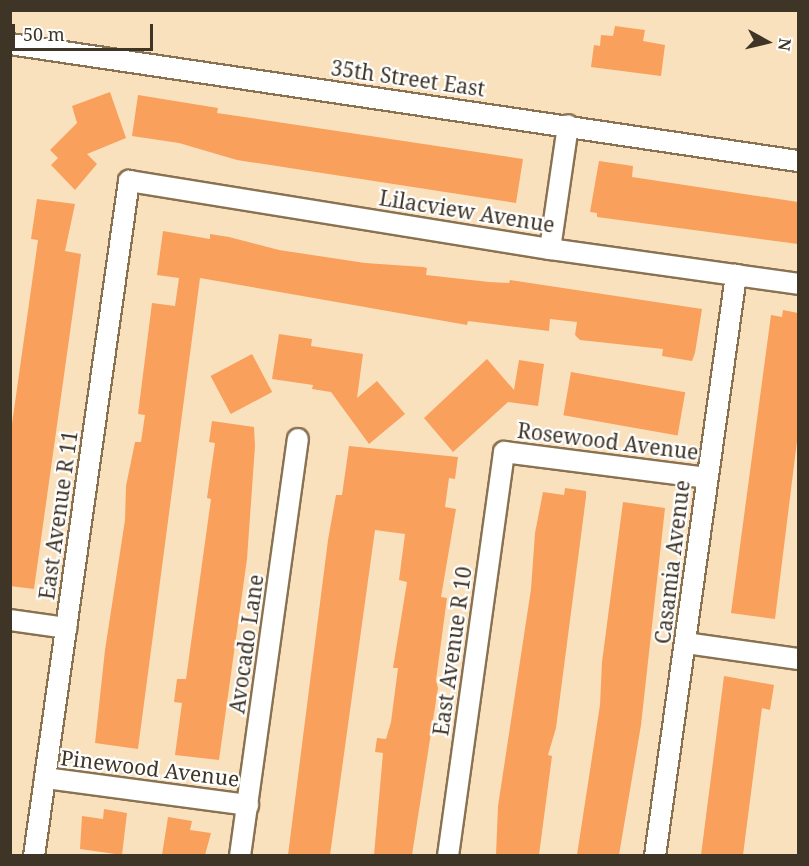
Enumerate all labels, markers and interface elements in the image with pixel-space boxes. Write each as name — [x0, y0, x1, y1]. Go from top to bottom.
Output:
scale bar — [15, 12, 156, 50]
north arrow — [737, 12, 797, 72]
text: 50 m — [23, 22, 65, 46]
text: N — [773, 37, 797, 52]
street label: 35th Street East — [329, 55, 487, 101]
street label: Lilacview Avenue — [378, 185, 556, 237]
street label: Rosewood Avenue — [516, 417, 700, 465]
street label: East Avenue R 11 — [34, 429, 82, 601]
street label: Casamia Avenue — [649, 479, 695, 645]
street label: East Avenue R 10 — [428, 565, 476, 737]
street label: Avocado Lane — [224, 573, 268, 715]
street label: Pinewood Avenue — [59, 745, 241, 791]

